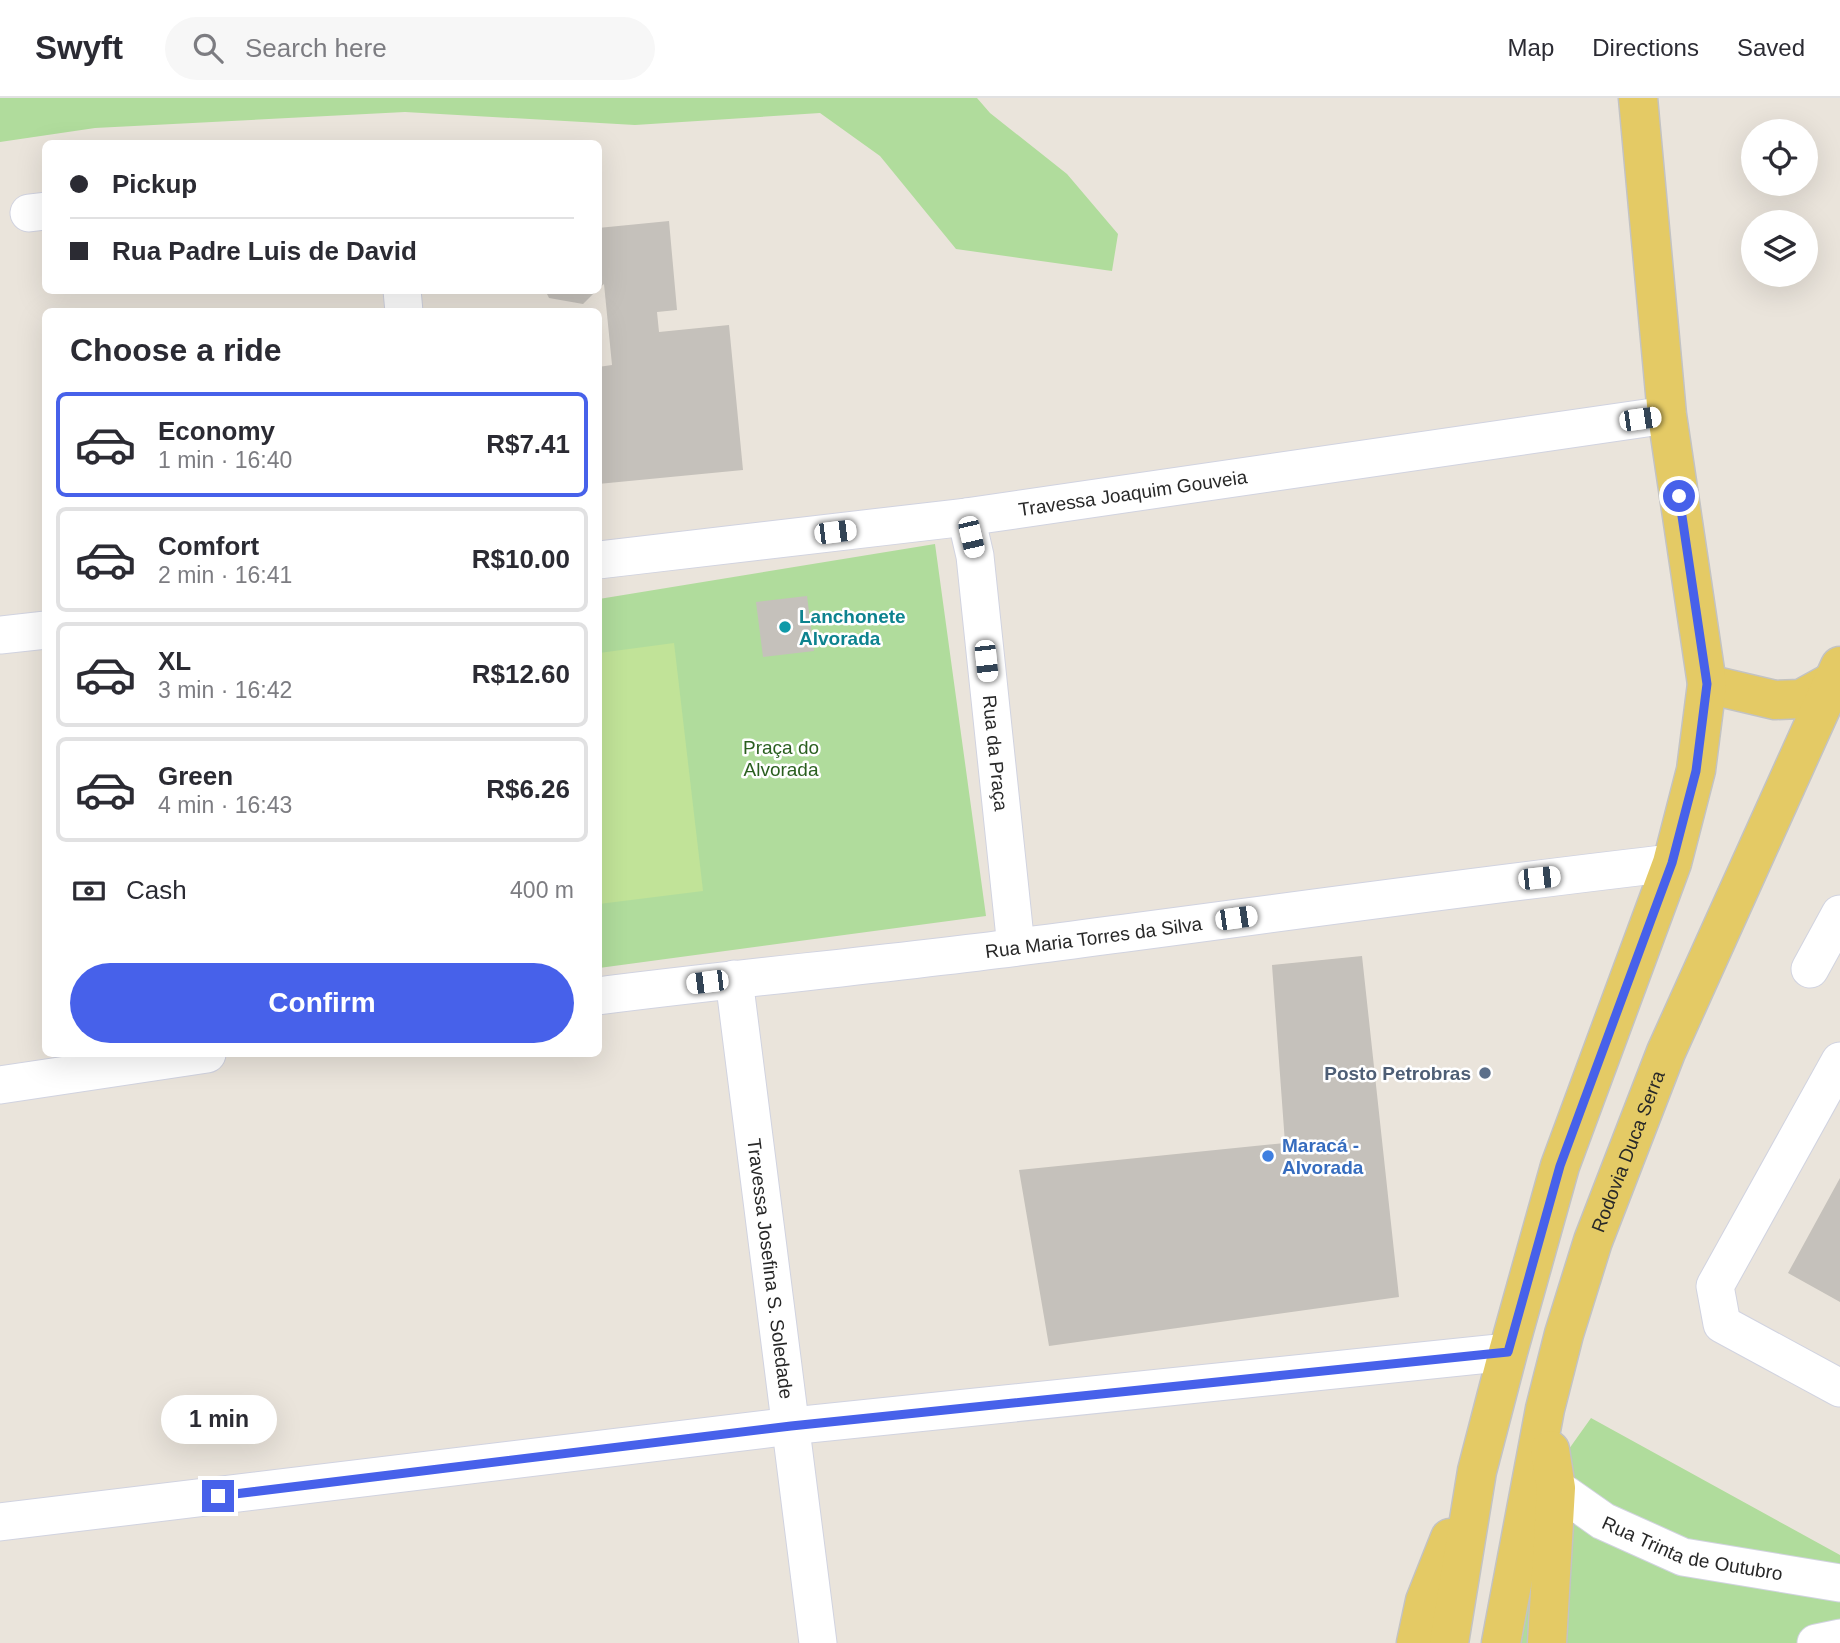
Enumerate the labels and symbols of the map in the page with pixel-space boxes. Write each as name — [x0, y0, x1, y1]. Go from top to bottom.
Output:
car — [1618, 406, 1663, 432]
street label: Travessa Joaquim Gouveia — [1017, 466, 1249, 520]
route start — [1663, 480, 1695, 512]
car — [957, 514, 986, 560]
car — [813, 519, 858, 545]
place label: Lanchonete Alvorada — [799, 606, 906, 649]
marker: Lanchonete Alvorada — [777, 619, 793, 635]
car — [974, 639, 999, 683]
street label: Rua da Praça — [979, 694, 1012, 812]
park label: Praça do Alvorada — [743, 737, 819, 780]
car — [1518, 865, 1561, 891]
car — [1214, 905, 1259, 931]
street label: Rua Maria Torres da Silva — [984, 913, 1204, 962]
car — [685, 969, 730, 995]
place label: Posto Petrobras — [1324, 1063, 1471, 1084]
marker: Posto Petrobras — [1477, 1065, 1493, 1081]
street label: Rodovia Duca Serra — [1587, 1067, 1668, 1235]
place label: Maracá - Alvorada — [1282, 1135, 1364, 1178]
street label: Travessa Josefina S. Soledade — [744, 1137, 798, 1400]
marker: Maracá - Alvorada — [1260, 1148, 1276, 1164]
callout: 1 min — [160, 1394, 276, 1444]
route end — [202, 1480, 234, 1512]
street label: Rua Trinta de Outubro — [1599, 1512, 1784, 1584]

